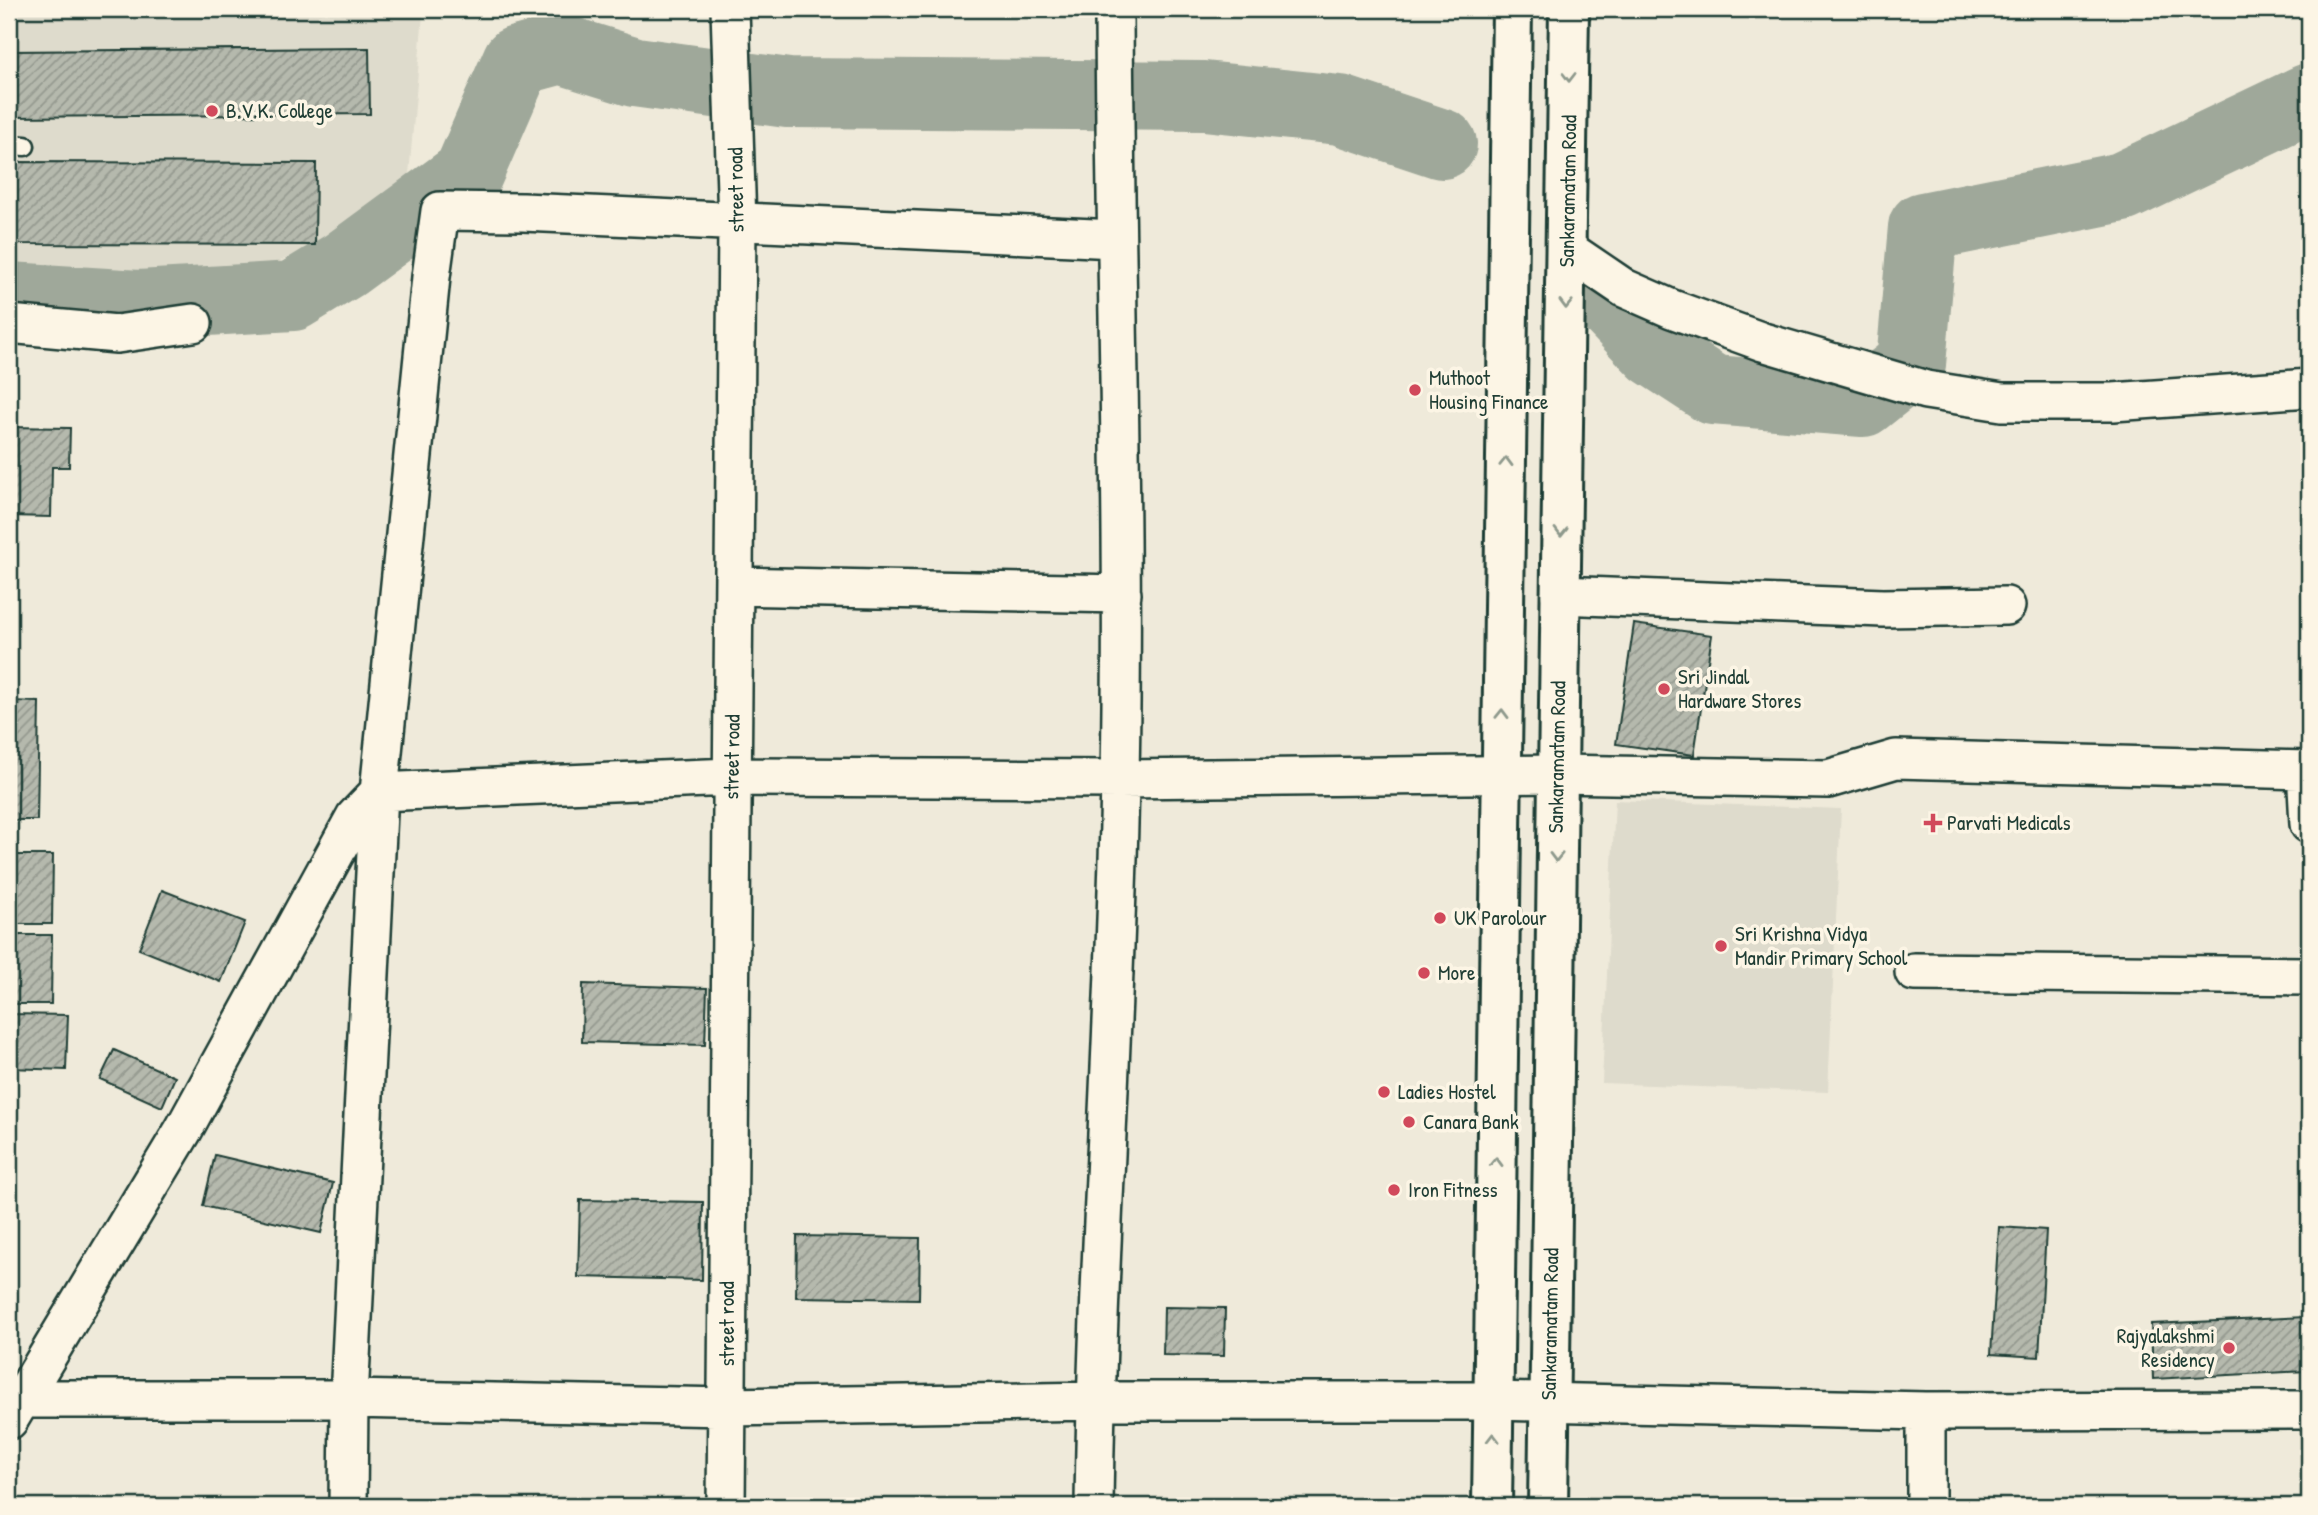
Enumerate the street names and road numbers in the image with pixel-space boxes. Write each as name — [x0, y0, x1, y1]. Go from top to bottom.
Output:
street label: Sankaramatam Road — [1552, 115, 1583, 267]
street label: street road — [720, 147, 751, 233]
street label: Sankaramatam Road — [1541, 681, 1572, 833]
street label: street road — [716, 714, 747, 800]
street label: Sankaramatam Road — [1534, 1248, 1565, 1400]
street label: street road — [712, 1281, 741, 1367]

